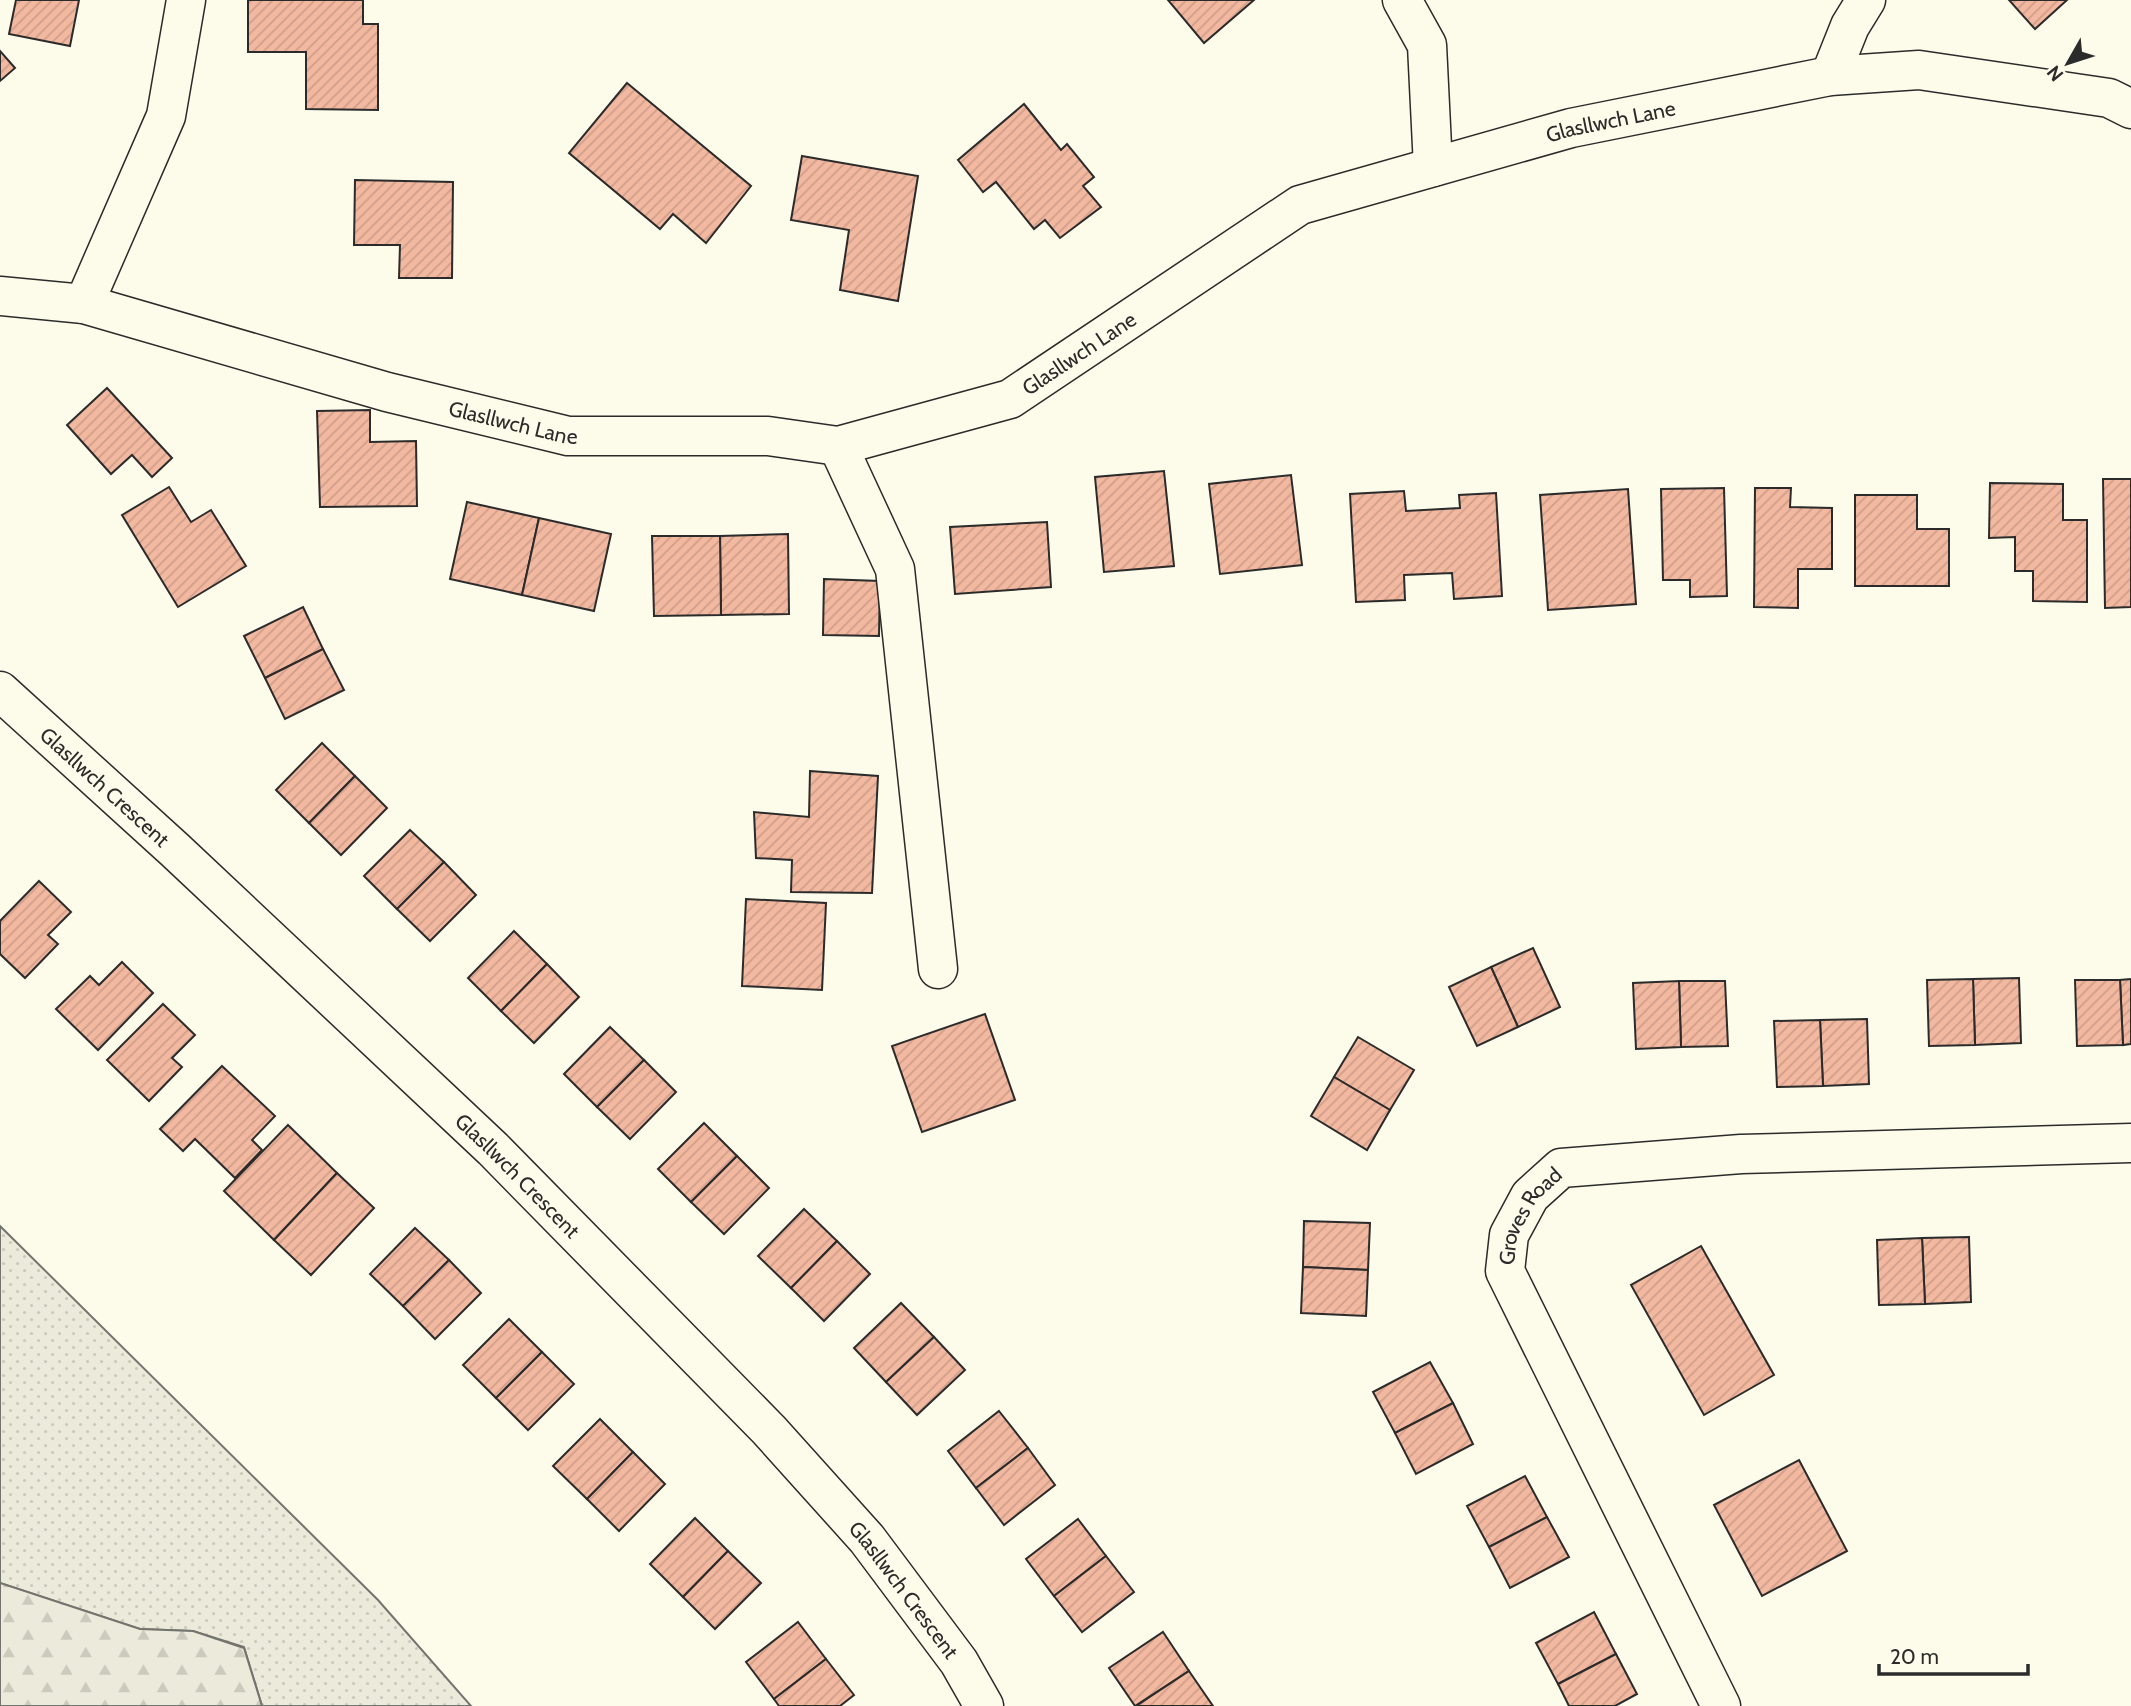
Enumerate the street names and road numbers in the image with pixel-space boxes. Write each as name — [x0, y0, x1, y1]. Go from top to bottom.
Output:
street label: Glasllwch Lane — [1543, 95, 1678, 147]
street label: Glasllwch Lane — [1017, 306, 1141, 400]
street label: Glasllwch Lane — [447, 395, 578, 449]
street label: Glasllwch Crescent — [35, 721, 175, 852]
street label: Glasllwch Crescent — [450, 1108, 585, 1243]
street label: Groves Road — [1493, 1161, 1566, 1266]
street label: Glasllwch Crescent — [844, 1516, 964, 1663]

